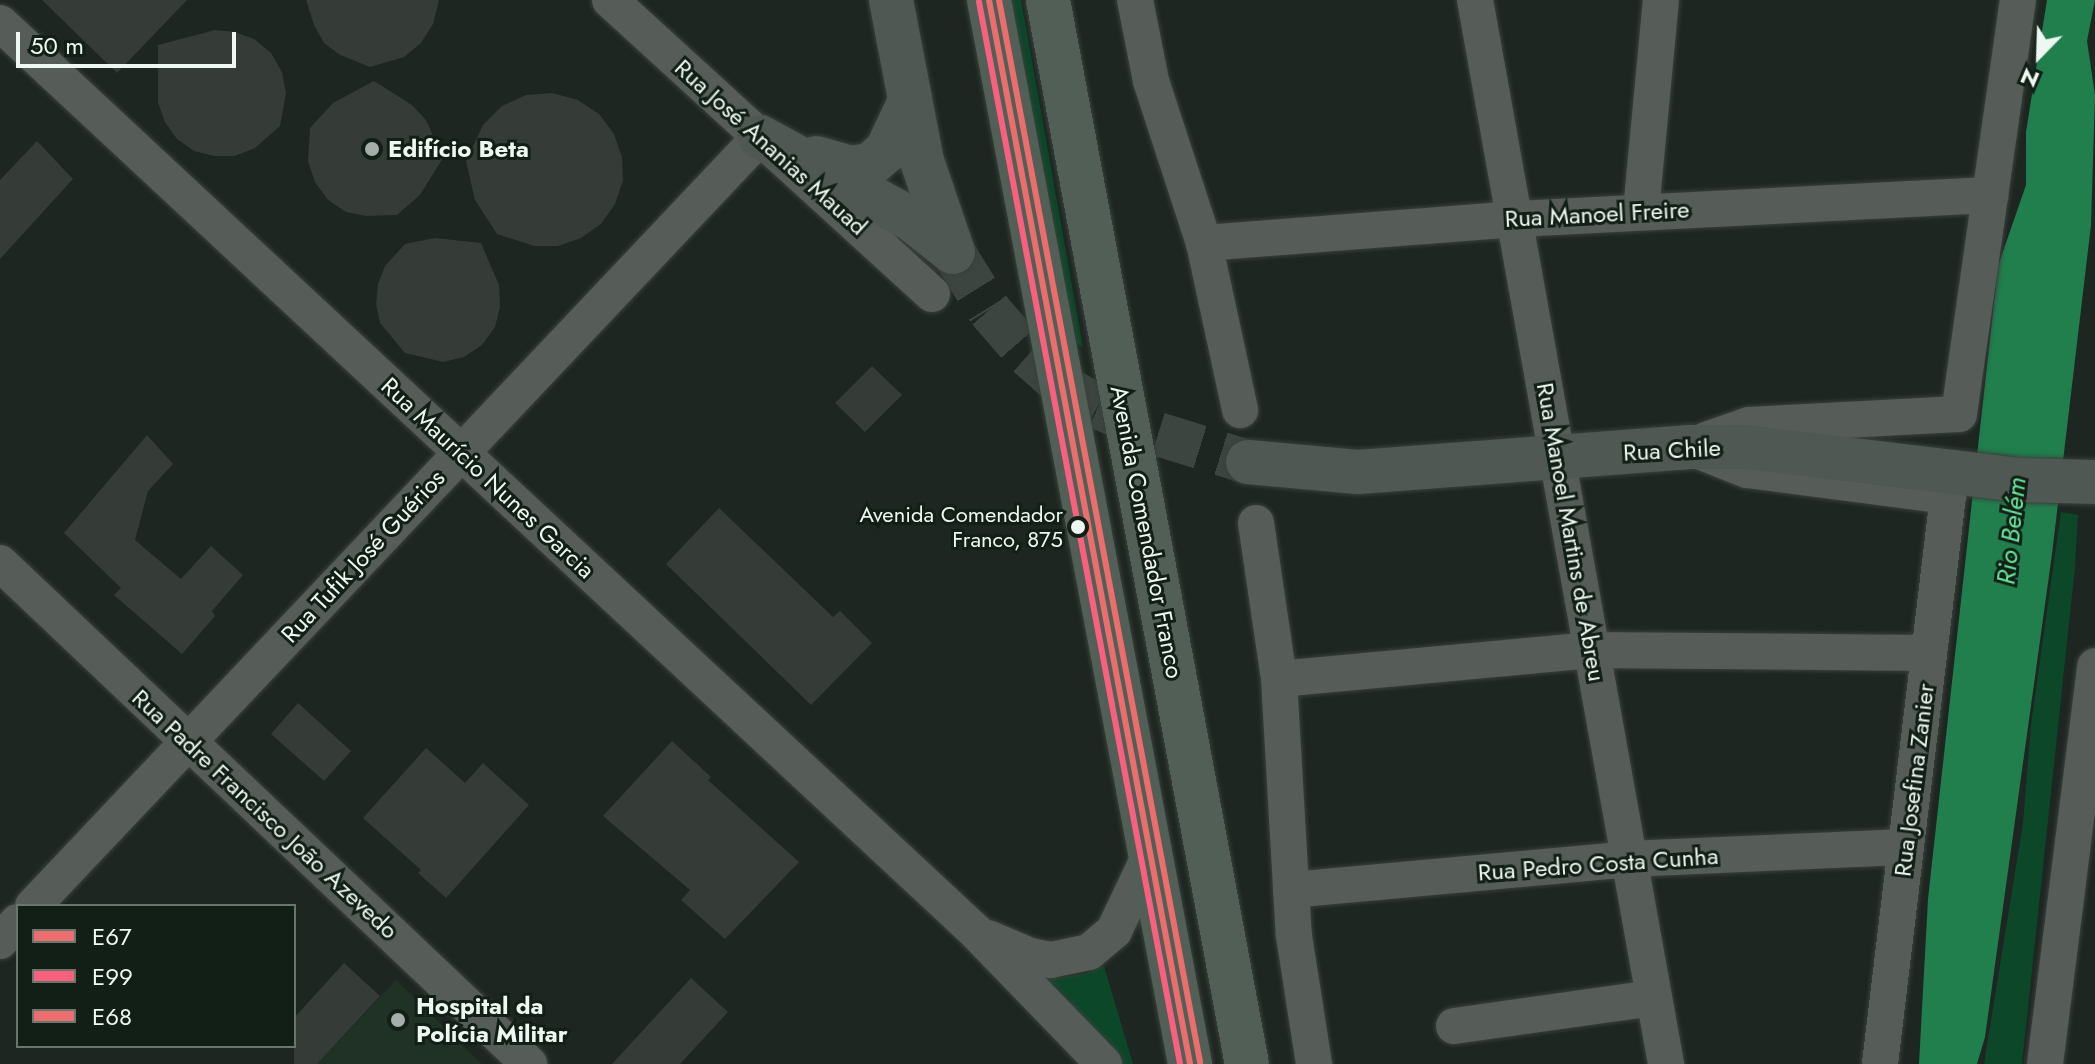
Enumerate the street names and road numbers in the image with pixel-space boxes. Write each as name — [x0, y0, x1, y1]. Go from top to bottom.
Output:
street label: Rua José Ananias Mauad — [669, 53, 873, 241]
street label: Rua Manoel Freire — [1504, 195, 1690, 233]
street label: Rua Maurício Nunes Garcia — [375, 372, 601, 584]
street label: Rua Manoel Martins de Abreu — [1531, 380, 1611, 684]
street label: Avenida Comendador Franco — [1104, 383, 1190, 681]
street label: Rua Chile — [1622, 433, 1722, 467]
street label: Rua Tufik José Guérios — [275, 463, 451, 649]
street label: Rua Josefina Zanier — [1888, 682, 1940, 878]
street label: Rua Padre Francisco João Azevedo — [126, 683, 404, 945]
street label: Rua Pedro Costa Cunha — [1477, 841, 1719, 887]

